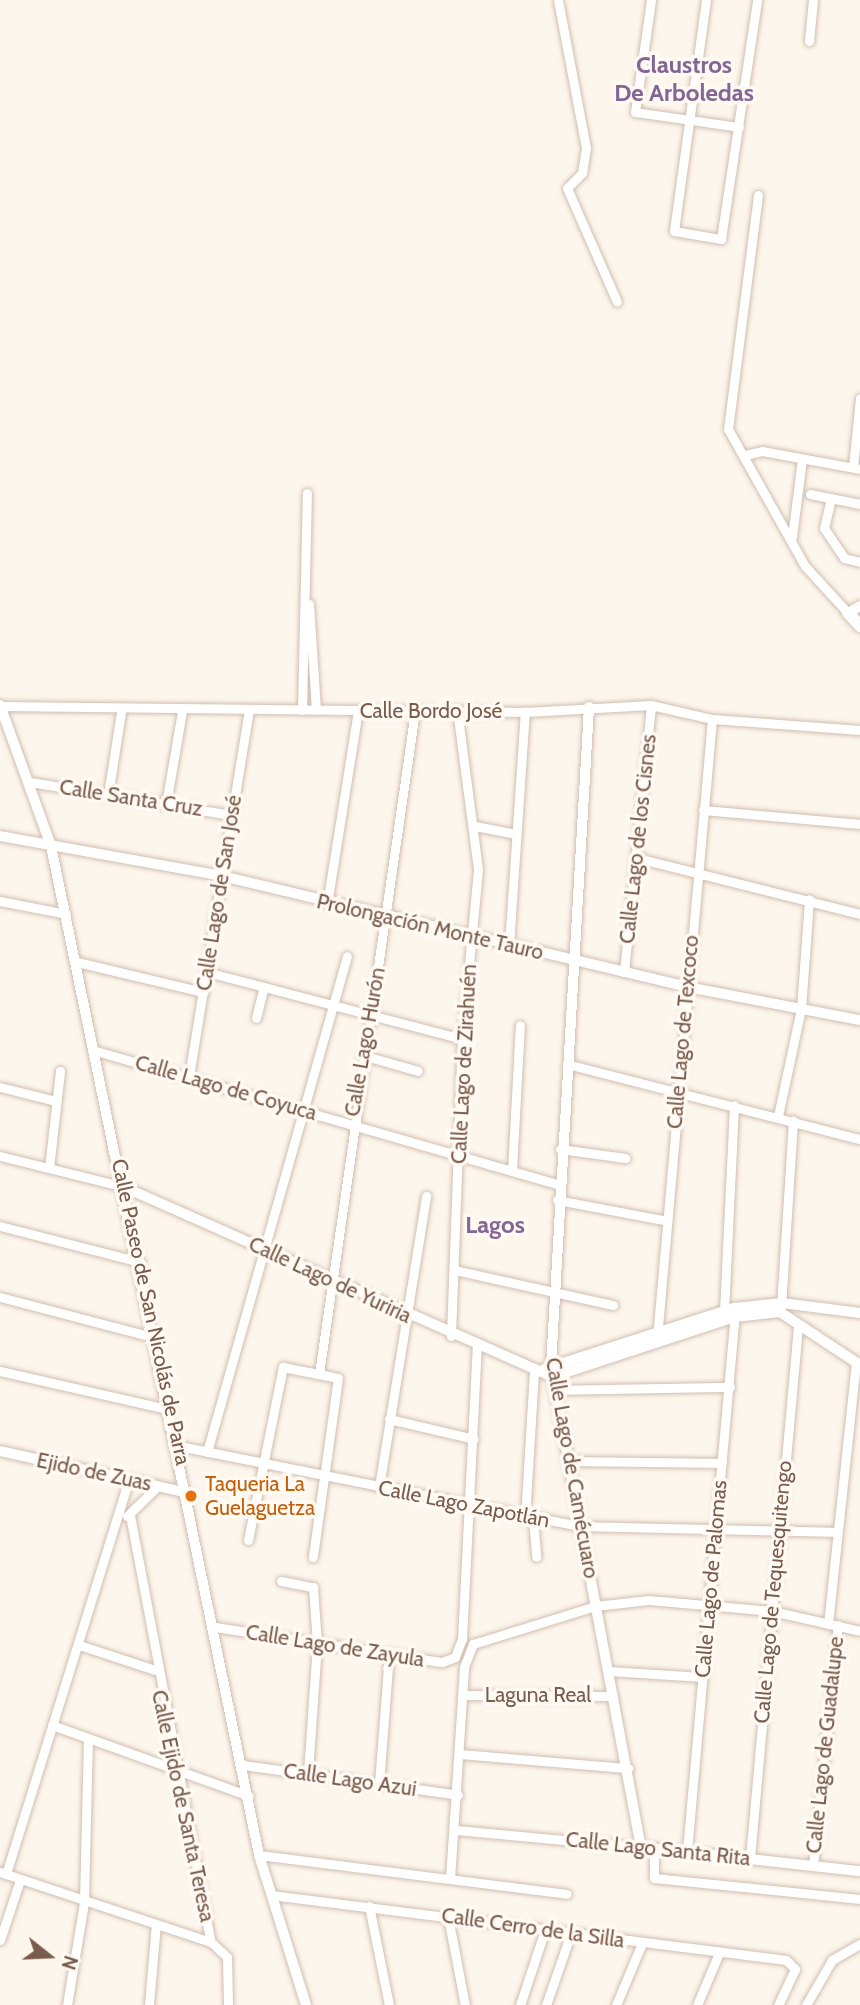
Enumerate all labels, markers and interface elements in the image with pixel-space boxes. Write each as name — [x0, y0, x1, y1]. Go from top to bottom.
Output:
district label: Claustros De Arboledas — [614, 51, 754, 107]
street label: Calle Bordo José — [360, 698, 502, 724]
street label: Calle Lago de los Cisnes — [614, 733, 662, 945]
street label: Calle Santa Cruz — [58, 774, 204, 822]
street label: Calle Lago de San José — [191, 793, 247, 993]
street label: Prolongación Monte Tauro — [314, 889, 546, 965]
street label: Calle Lago de Texcoco — [662, 934, 704, 1130]
street label: Calle Lago de Zirahuén — [446, 963, 482, 1165]
street label: Calle Lago Hurón — [339, 966, 391, 1118]
street label: Calle Lago de Coyuca — [132, 1050, 320, 1126]
street label: Calle Paseo de San Nicolás de Parra — [106, 1157, 196, 1467]
district label: Lagos — [465, 1211, 525, 1239]
street label: Calle Lago de Yuriria — [245, 1231, 415, 1329]
street label: Calle Lago de Camécuaro — [540, 1356, 604, 1580]
street label: Ejido de Zuas — [34, 1448, 154, 1496]
street label: Calle Lago de Tequesquitengo — [749, 1459, 797, 1725]
place label: Taqueria La Guelaguetza — [205, 1471, 315, 1521]
street label: Calle Lago Zapotlán — [376, 1475, 552, 1533]
street label: Calle Lago de Palomas — [690, 1479, 732, 1679]
marker: Taqueria La Guelaguetza — [183, 1488, 199, 1504]
street label: Calle Lago de Zayula — [244, 1619, 426, 1673]
street label: Calle Lago de Guadalupe — [801, 1635, 849, 1855]
street label: Laguna Real — [485, 1682, 591, 1708]
street label: Calle Ejido de Santa Teresa — [146, 1688, 220, 1924]
street label: Calle Lago Azui — [282, 1758, 418, 1802]
street label: Calle Lago Santa Rita — [564, 1827, 752, 1871]
street label: Calle Cerro de la Silla — [440, 1903, 626, 1953]
north arrow — [14, 1921, 84, 1991]
text: N — [56, 1953, 82, 1973]

